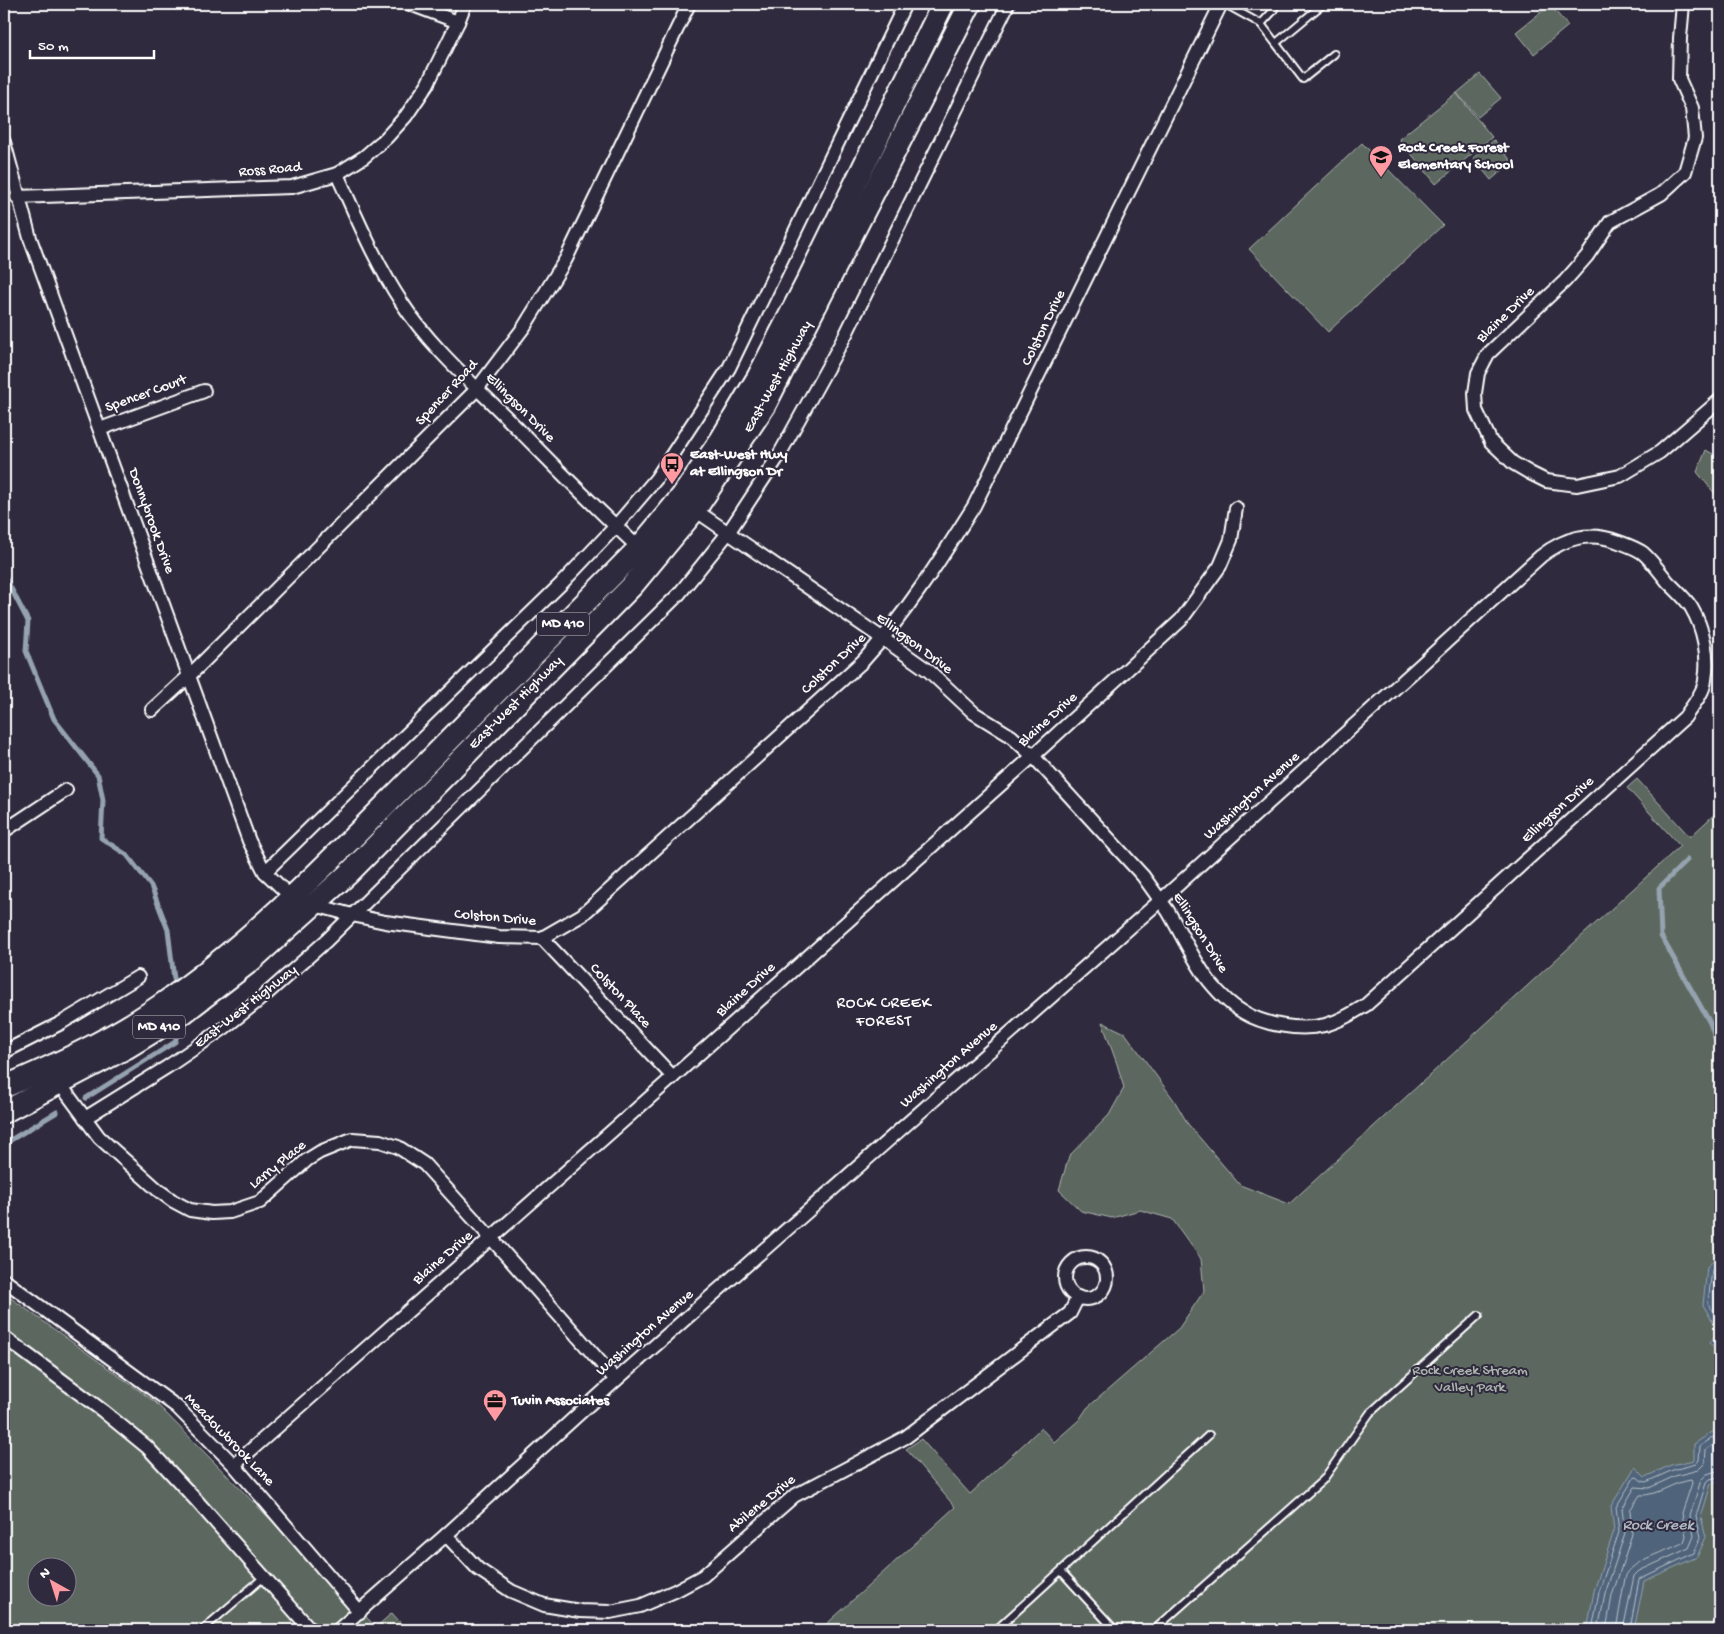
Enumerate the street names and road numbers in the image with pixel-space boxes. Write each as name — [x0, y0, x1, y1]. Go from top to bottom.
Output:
street label: Ross Road — [238, 158, 303, 182]
street label: Blaine Drive — [1473, 283, 1539, 348]
street label: Colston Drive — [1018, 287, 1070, 369]
street label: East-West Highway — [740, 317, 817, 436]
street label: Spencer Road — [412, 355, 483, 430]
street label: Ellingson Drive — [481, 369, 559, 447]
street label: Spencer Court — [103, 370, 191, 417]
street label: Donnybrook Drive — [123, 465, 179, 576]
street label: Ellingson Drive — [872, 609, 956, 679]
road number: MD 410 — [537, 612, 589, 636]
street label: Colston Drive — [798, 629, 870, 699]
street label: East-West Highway — [465, 652, 567, 754]
street label: Blaine Drive — [1014, 688, 1082, 752]
street label: Washington Avenue — [1200, 748, 1304, 844]
street label: Ellingson Drive — [1518, 773, 1598, 847]
street label: Ellingson Drive — [1168, 889, 1232, 977]
street label: Colston Drive — [453, 905, 537, 931]
street label: Blaine Drive — [712, 958, 780, 1022]
street label: Colston Place — [585, 960, 655, 1032]
street label: East-West Highway — [191, 961, 301, 1053]
road number: MD 410 — [133, 1016, 185, 1038]
street label: Washington Avenue — [897, 1018, 1002, 1112]
street label: Larry Place — [246, 1136, 310, 1193]
street label: Blaine Drive — [409, 1227, 477, 1290]
street label: Washington Avenue — [593, 1286, 698, 1380]
street label: Meadowbrook Lane — [180, 1390, 278, 1490]
street label: Abilene Drive — [724, 1471, 800, 1537]

